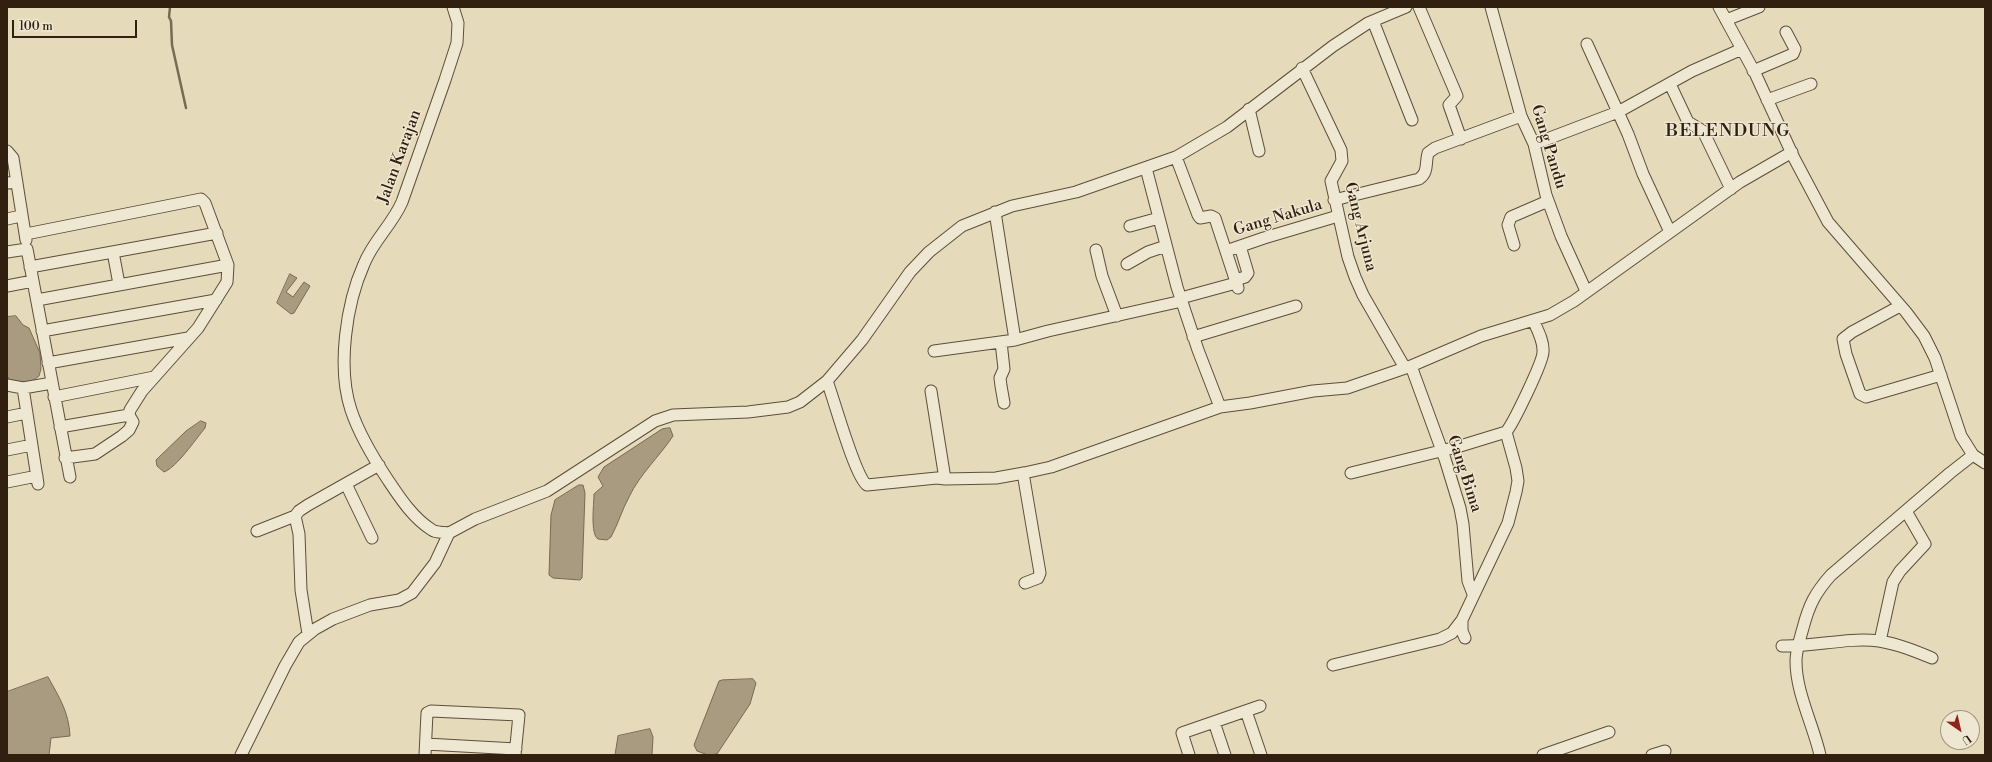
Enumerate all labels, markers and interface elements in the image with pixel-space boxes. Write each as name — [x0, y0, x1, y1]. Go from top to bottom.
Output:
scale bar — [14, 12, 139, 38]
text: 100 m — [19, 19, 53, 34]
street label: Gang Pandu — [1526, 103, 1570, 191]
street label: Jalan Karajan — [374, 107, 426, 207]
district label: BELENDUNG — [1666, 121, 1790, 143]
street label: Gang Arjuna — [1340, 180, 1380, 274]
street label: Gang Nakula — [1231, 195, 1325, 241]
street label: Gang Bima — [1443, 433, 1485, 515]
north arrow — [1940, 710, 1980, 750]
text: U — [1959, 731, 1974, 747]

